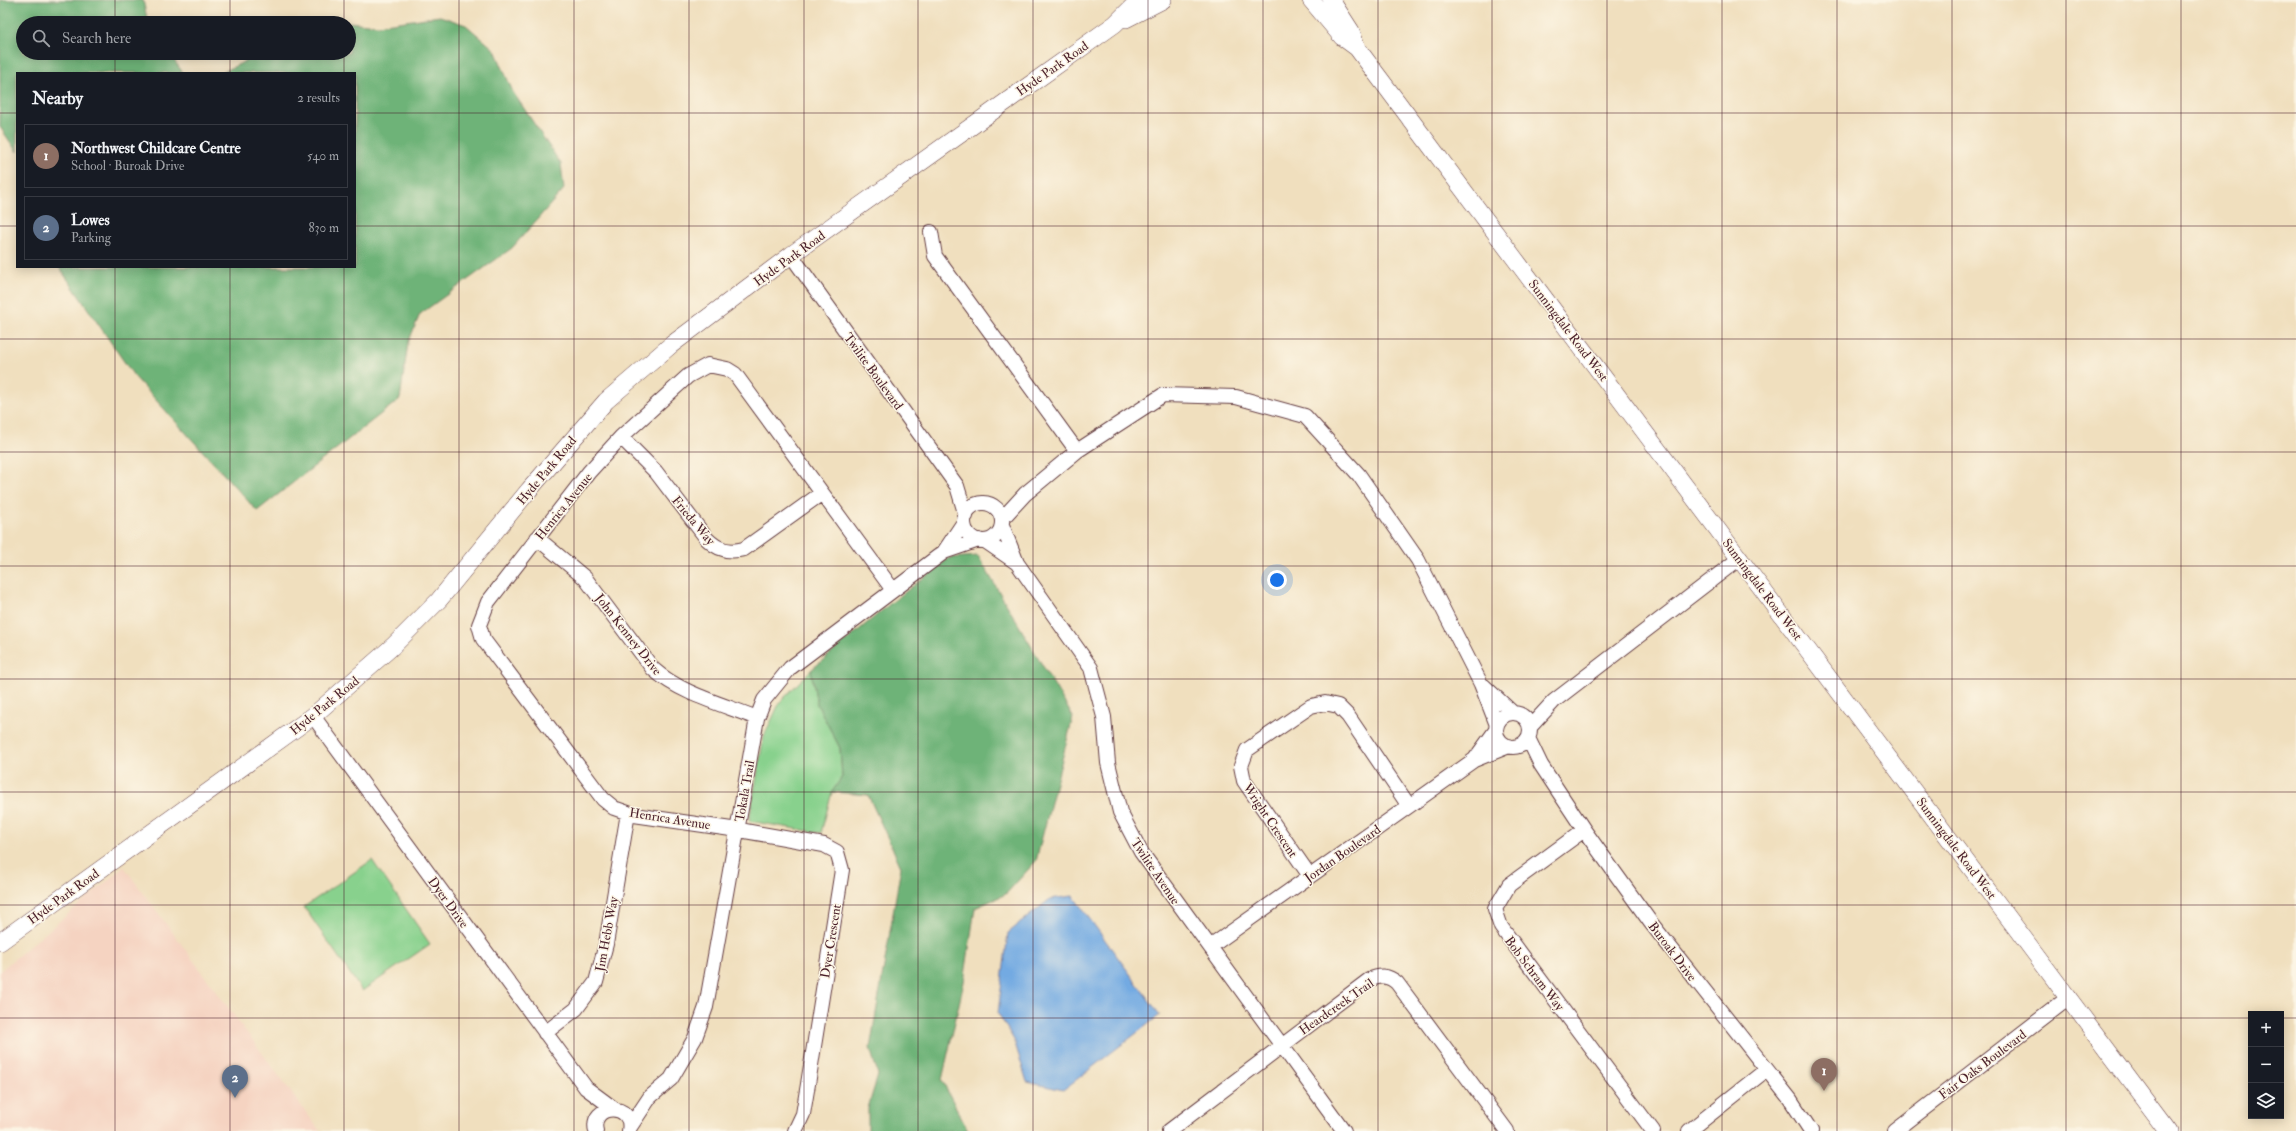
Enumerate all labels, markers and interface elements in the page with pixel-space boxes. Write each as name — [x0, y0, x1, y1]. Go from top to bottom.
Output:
search box — [16, 16, 356, 60]
icon: search — [30, 27, 52, 49]
text: Search here — [62, 29, 131, 48]
street label: Hyde Park Road — [1013, 38, 1093, 100]
text: Nearby — [32, 88, 83, 109]
text: 2 results — [297, 90, 340, 106]
text: Northwest Childcare Centre — [71, 139, 241, 158]
text: 1 — [44, 148, 48, 164]
text: 540 m — [307, 148, 339, 164]
text: School · Buroak Drive — [71, 158, 184, 174]
text: Lowes — [71, 211, 110, 230]
text: 2 — [43, 220, 49, 236]
text: 830 m — [308, 220, 339, 236]
street label: Hyde Park Road — [751, 227, 829, 291]
text: Parking — [71, 230, 111, 246]
street label: Sunningdale Road West — [1525, 277, 1612, 385]
street label: Twilite Boulevard — [840, 330, 907, 414]
street label: Hyde Park Road — [514, 433, 581, 509]
street label: Henrica Avenue — [532, 469, 596, 543]
street label: Frieda Way — [667, 493, 719, 549]
street label: Sunningdale Road West — [1719, 536, 1806, 644]
your location — [1267, 570, 1287, 590]
street label: John Kenney Drive — [590, 590, 665, 680]
street label: Hyde Park Road — [287, 673, 363, 739]
street label: Tokala Trail — [732, 758, 758, 823]
street label: Wright Crescent — [1239, 780, 1301, 861]
street label: Sunningdale Road West — [1913, 795, 2000, 903]
street label: Henrica Avenue — [628, 805, 712, 833]
street label: Jordan Boulevard — [1301, 821, 1384, 887]
street label: Twilite Avenue — [1127, 835, 1183, 908]
street label: Hyde Park Road — [25, 865, 103, 929]
street label: Dyer Drive — [424, 874, 472, 932]
street label: Jim Hebb Way — [592, 895, 623, 974]
street label: Dyer Crescent — [817, 903, 846, 980]
street label: Buroak Drive — [1645, 919, 1700, 985]
street label: Bob Schram Way — [1500, 933, 1568, 1015]
street label: Heardcreek Trail — [1296, 975, 1378, 1038]
map controls — [2248, 1011, 2284, 1119]
button: + — [2248, 1011, 2284, 1047]
street label: Fair Oaks Boulevard — [1936, 1026, 2030, 1103]
button: − — [2248, 1047, 2284, 1083]
pin: 1 — [1811, 1058, 1837, 1091]
pin: 2 — [222, 1065, 248, 1098]
button: layers — [2248, 1083, 2284, 1119]

